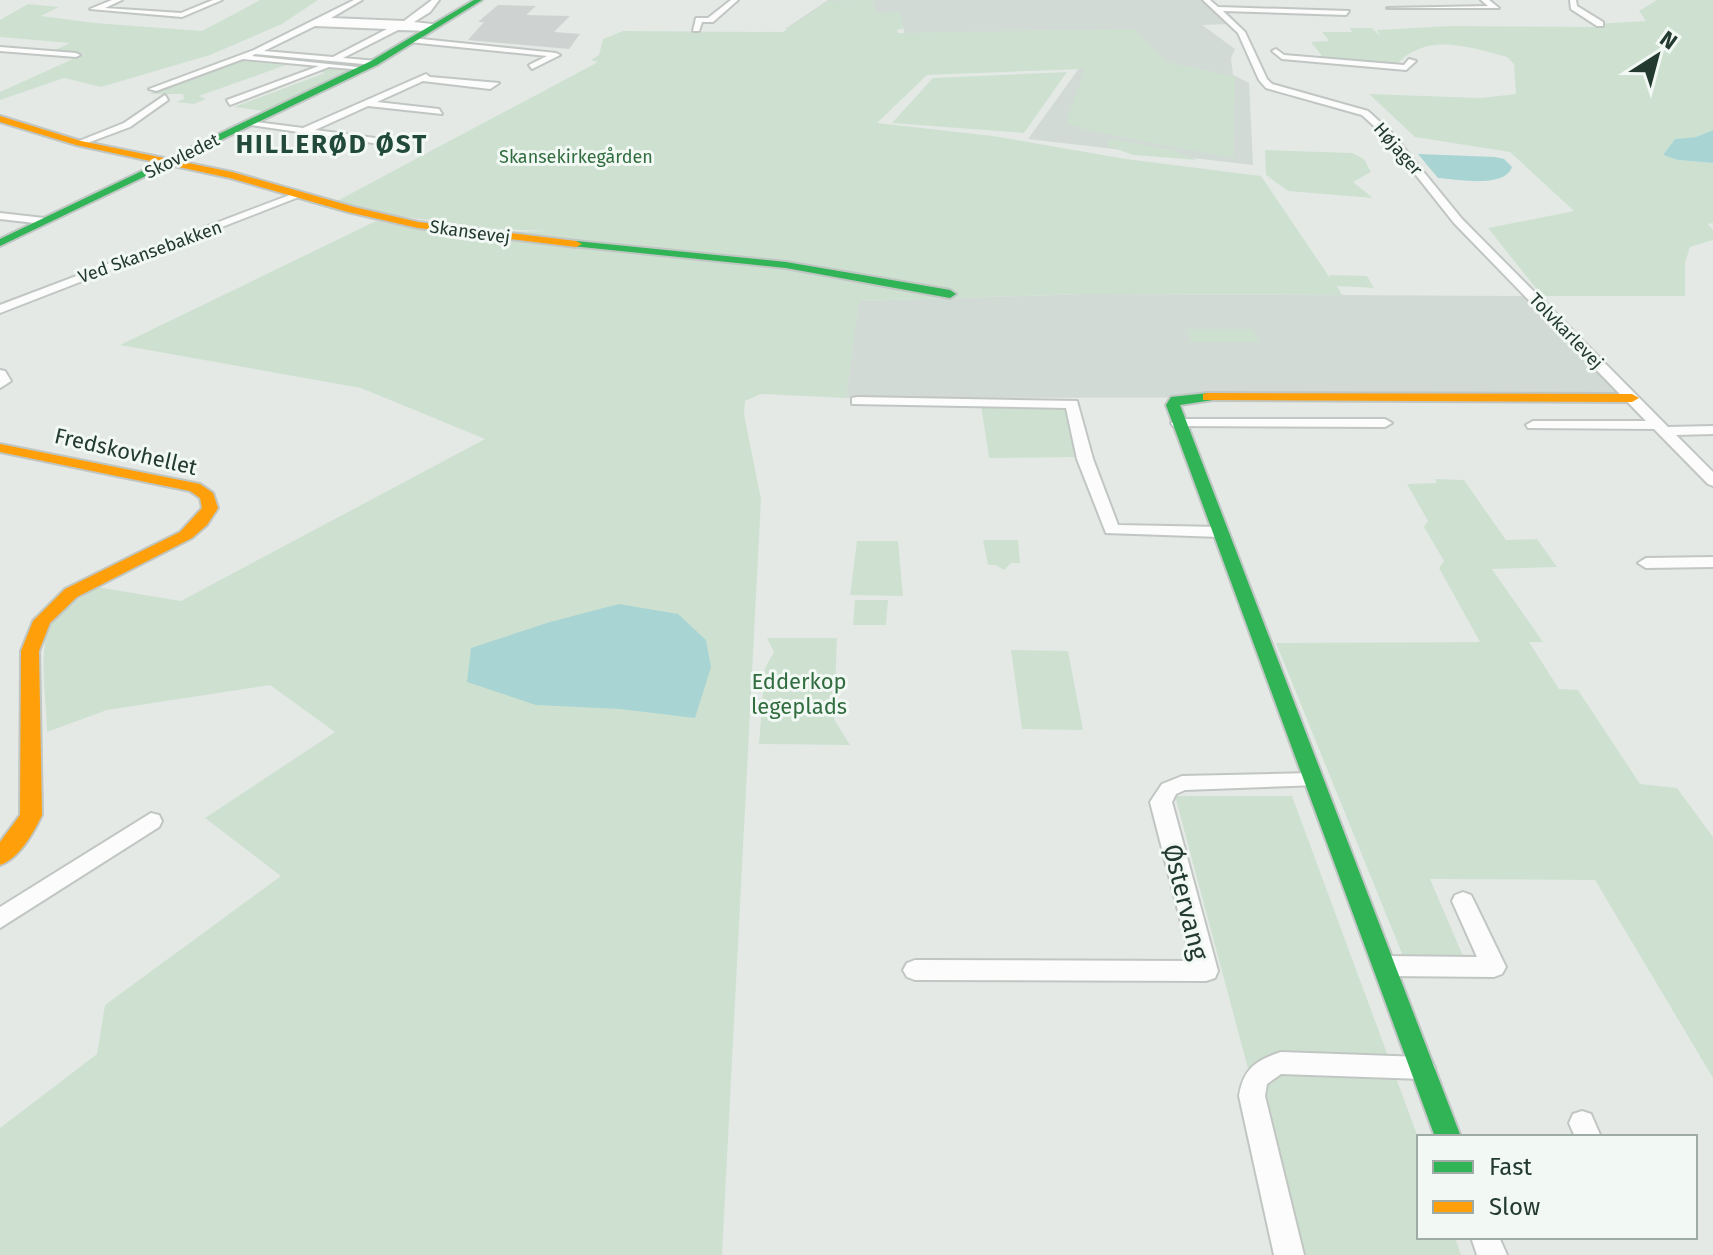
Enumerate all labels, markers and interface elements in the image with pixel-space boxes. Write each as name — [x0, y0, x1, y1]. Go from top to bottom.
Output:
north arrow — [1617, 16, 1697, 96]
text: N — [1655, 25, 1682, 55]
street label: Højager — [1369, 118, 1427, 180]
street label: Skovledet — [141, 128, 223, 183]
district label: HILLERØD ØST — [236, 129, 428, 160]
park label: Skansekirkegården — [499, 146, 653, 168]
street label: Skansevej — [428, 215, 512, 249]
street label: Ved Skansebakken — [75, 216, 225, 288]
street label: Tolvkarlevej — [1524, 288, 1608, 374]
street label: Fredskovhellet — [52, 422, 200, 481]
park label: Edderkop legeplads — [751, 668, 847, 720]
street label: Østervang — [1156, 841, 1215, 964]
legend — [1417, 1135, 1697, 1239]
text: Fast — [1489, 1153, 1532, 1181]
text: Slow — [1489, 1193, 1540, 1221]

